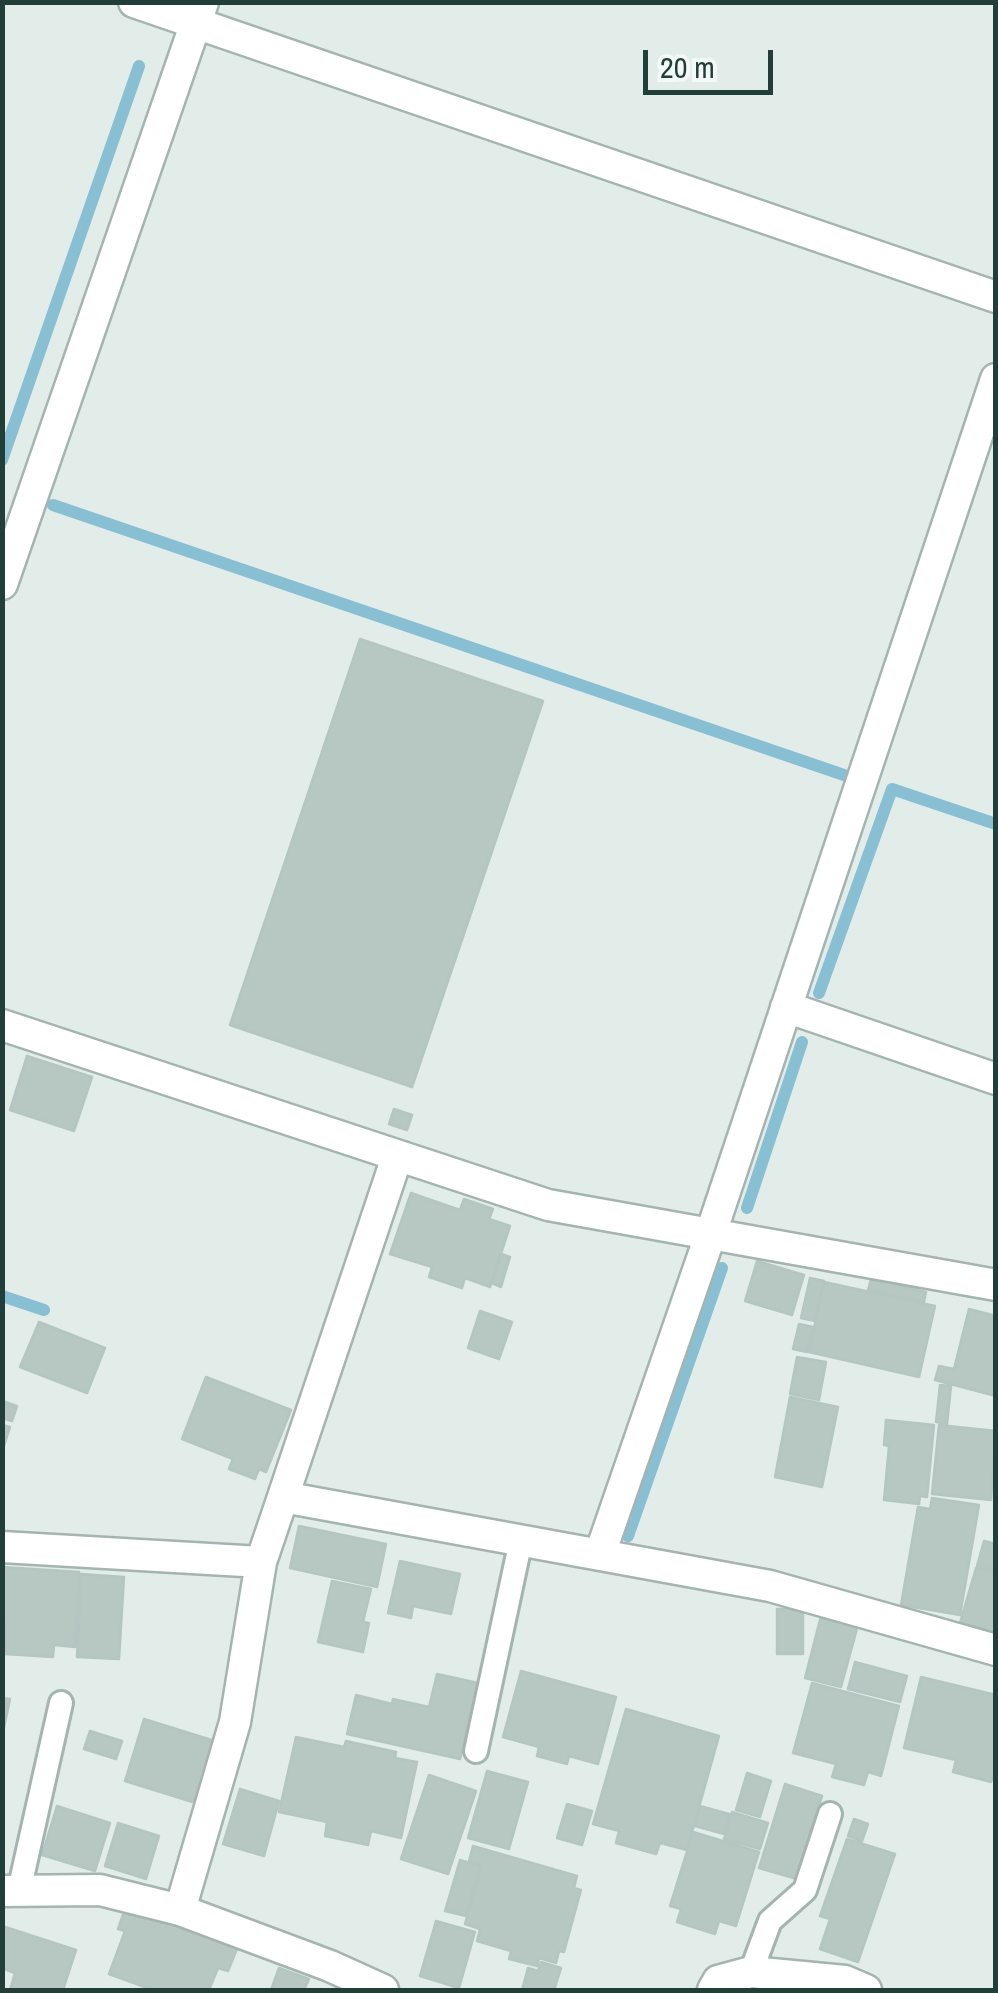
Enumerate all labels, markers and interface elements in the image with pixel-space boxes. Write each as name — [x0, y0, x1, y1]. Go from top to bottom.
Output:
scale bar — [648, 30, 778, 92]
text: 20 m — [660, 47, 715, 87]

